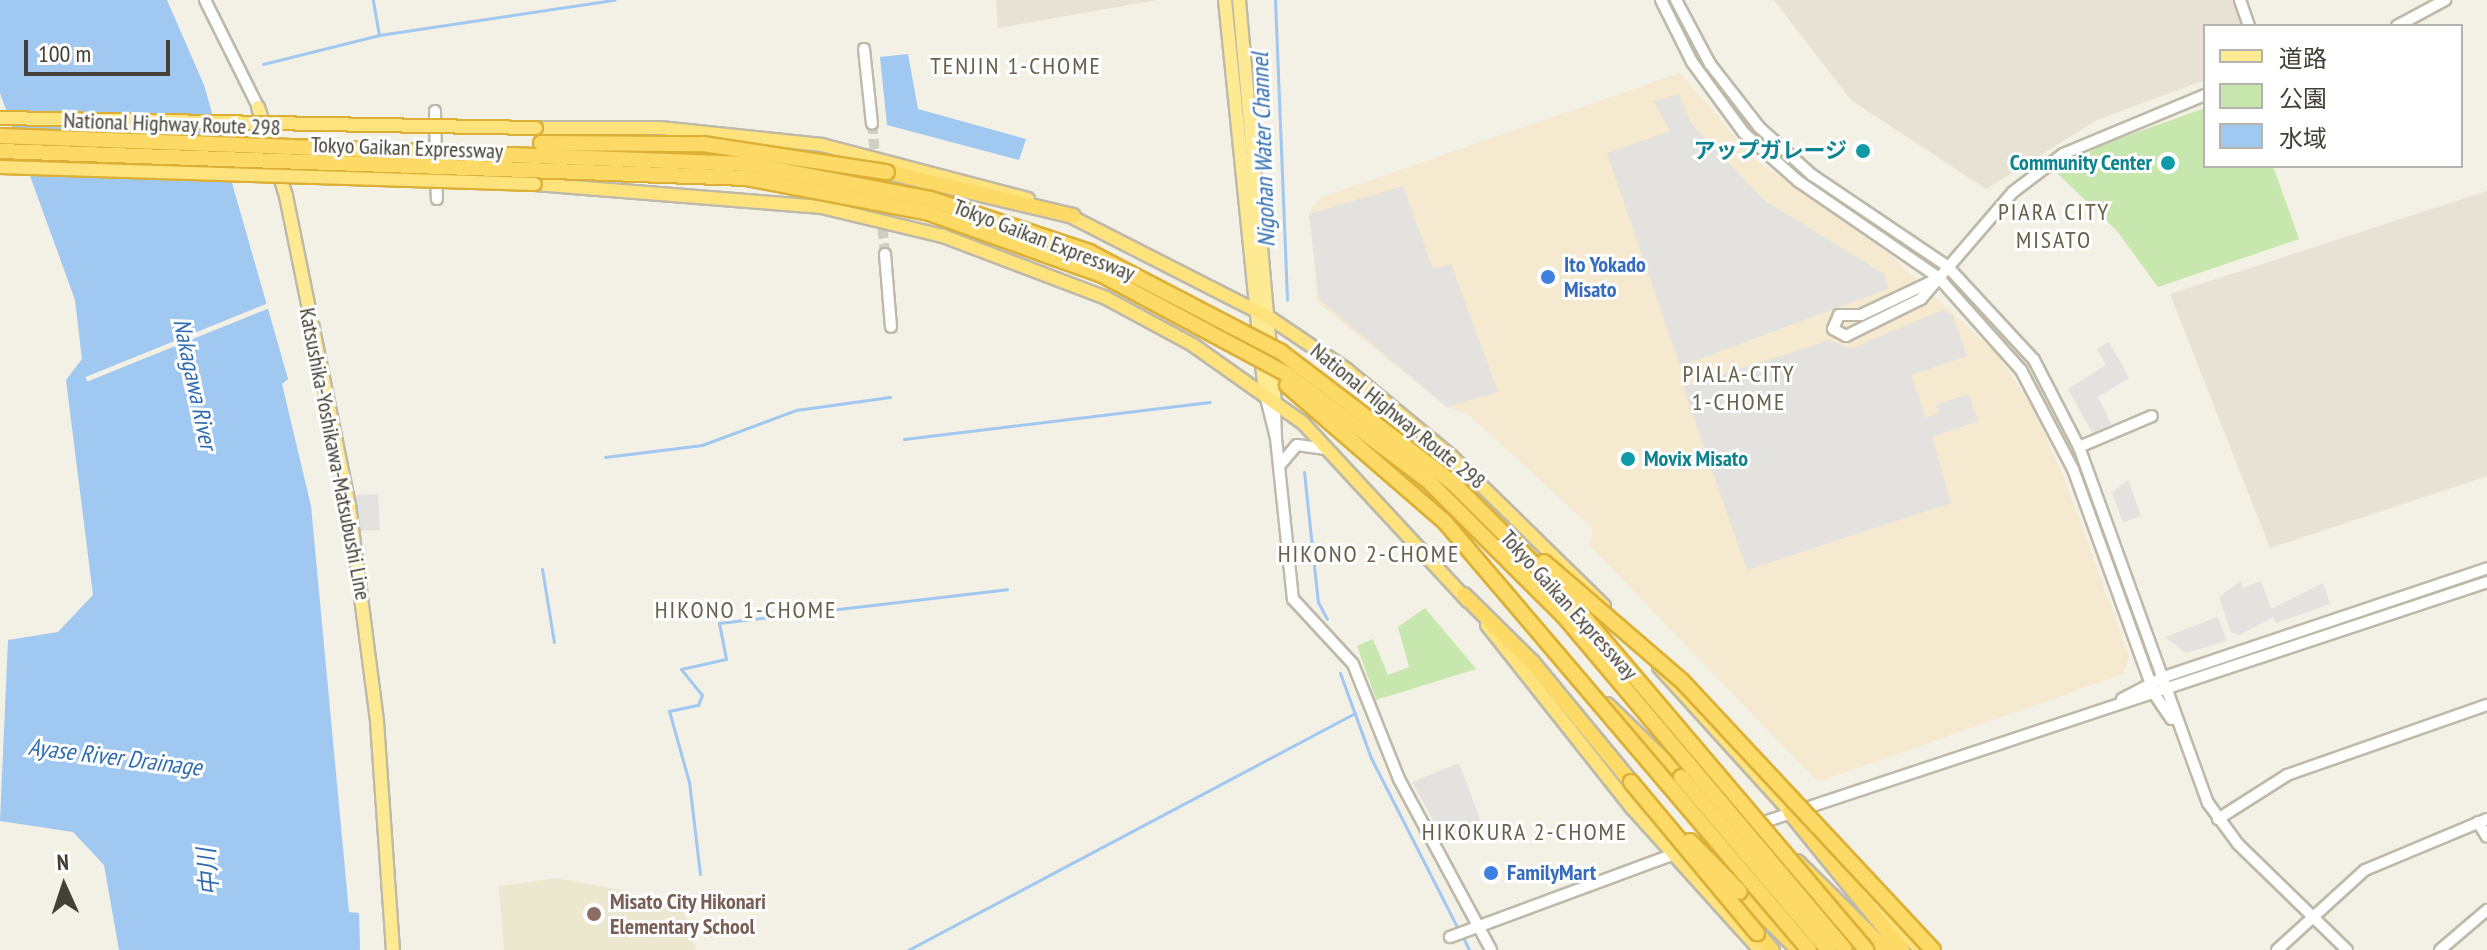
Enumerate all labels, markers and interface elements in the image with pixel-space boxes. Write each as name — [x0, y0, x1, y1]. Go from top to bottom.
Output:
scale bar — [28, 24, 174, 74]
legend — [2203, 24, 2463, 168]
text: 100 m — [38, 38, 91, 69]
text: 道路 — [2279, 43, 2327, 74]
district label: TENJIN 1-CHOME — [930, 52, 1102, 80]
water label: Nigohan Water Channel — [1245, 52, 1281, 248]
text: 公園 — [2279, 83, 2327, 114]
street label: National Highway Route 298 — [63, 107, 281, 141]
text: 水域 — [2279, 123, 2327, 154]
street label: Tokyo Gaikan Expressway — [310, 131, 504, 165]
place label: アップガレージ — [1693, 138, 1847, 164]
marker: アップガレージ — [1854, 142, 1872, 160]
place label: Community Center — [2009, 150, 2152, 176]
marker: Community Center — [2159, 154, 2177, 172]
street label: Tokyo Gaikan Expressway — [950, 193, 1138, 287]
district label: PIARA CITY MISATO — [1998, 198, 2110, 254]
place label: Ito Yokado Misato — [1564, 251, 1646, 302]
marker: Ito Yokado Misato — [1539, 268, 1557, 286]
street label: Katsushika-Yoshikawa-Matsubushi Line — [294, 306, 376, 602]
water label: Nakagawa River — [167, 316, 223, 452]
street label: National Highway Route 298 — [1305, 337, 1491, 495]
district label: PIALA-CITY 1-CHOME — [1682, 360, 1796, 416]
place label: Movix Misato — [1644, 446, 1749, 472]
marker: Movix Misato — [1619, 450, 1637, 468]
street label: Tokyo Gaikan Expressway — [1495, 525, 1643, 685]
district label: HIKONO 2-CHOME — [1278, 540, 1460, 568]
district label: HIKONO 1-CHOME — [655, 596, 837, 624]
water label: Ayase River Drainage — [27, 732, 203, 782]
district label: HIKOKURA 2-CHOME — [1421, 818, 1629, 846]
north arrow — [24, 846, 104, 926]
water label: 中川 — [192, 847, 224, 897]
text: N — [56, 848, 69, 876]
place label: FamilyMart — [1507, 860, 1596, 886]
marker: FamilyMart — [1482, 864, 1500, 882]
place label: Misato City Hikonari Elementary School — [610, 888, 767, 940]
marker: Misato City Hikonari Elementary School — [585, 905, 603, 923]

